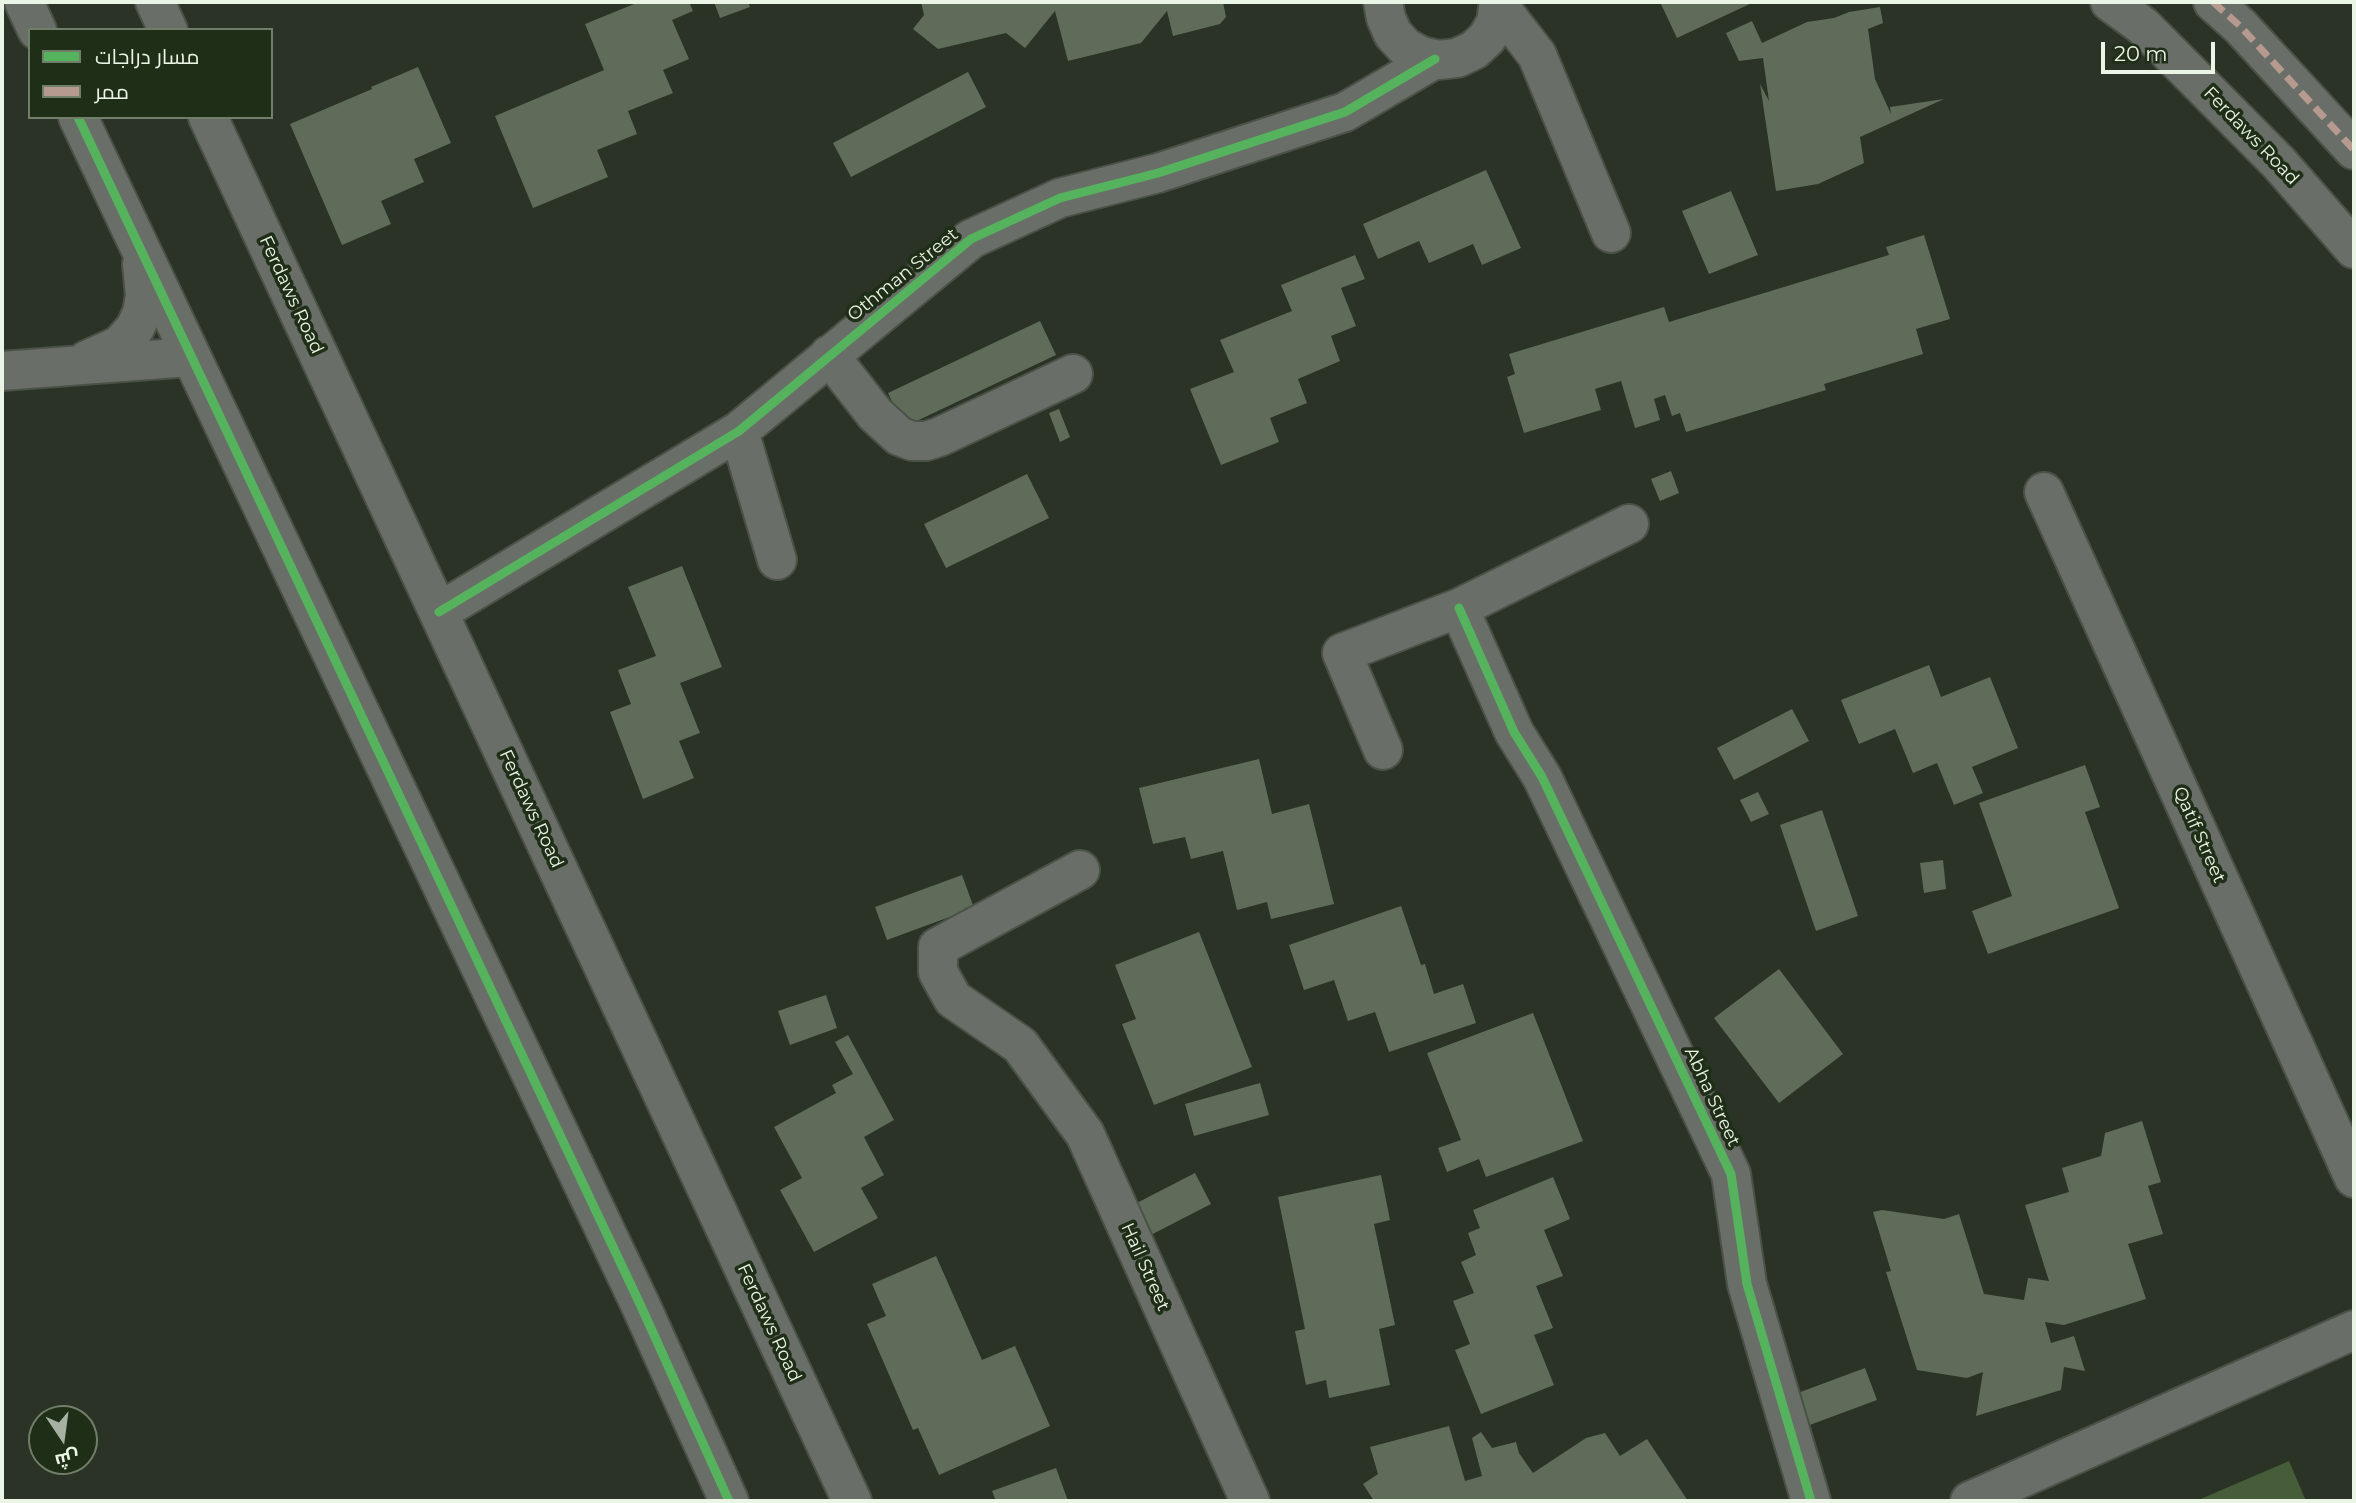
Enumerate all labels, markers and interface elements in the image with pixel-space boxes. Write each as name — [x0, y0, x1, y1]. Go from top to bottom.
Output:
legend — [28, 28, 273, 119]
scale bar — [2104, 28, 2218, 72]
text: 20 m — [2114, 41, 2168, 66]
text: مسار دراجات — [95, 44, 200, 69]
text: ممر — [95, 79, 129, 104]
street label: Ferdaws Road — [2199, 83, 2303, 189]
street label: Othman Street — [843, 224, 963, 326]
street label: Ferdaws Road — [254, 232, 328, 358]
street label: Ferdaws Road — [494, 746, 568, 872]
street label: Qatif Street — [2168, 784, 2230, 886]
street label: Abha Street — [1680, 1044, 1744, 1150]
street label: Hail Street — [1116, 1220, 1174, 1314]
street label: Ferdaws Road — [732, 1260, 806, 1386]
north arrow — [28, 1405, 98, 1475]
text: ش — [53, 1445, 82, 1473]

